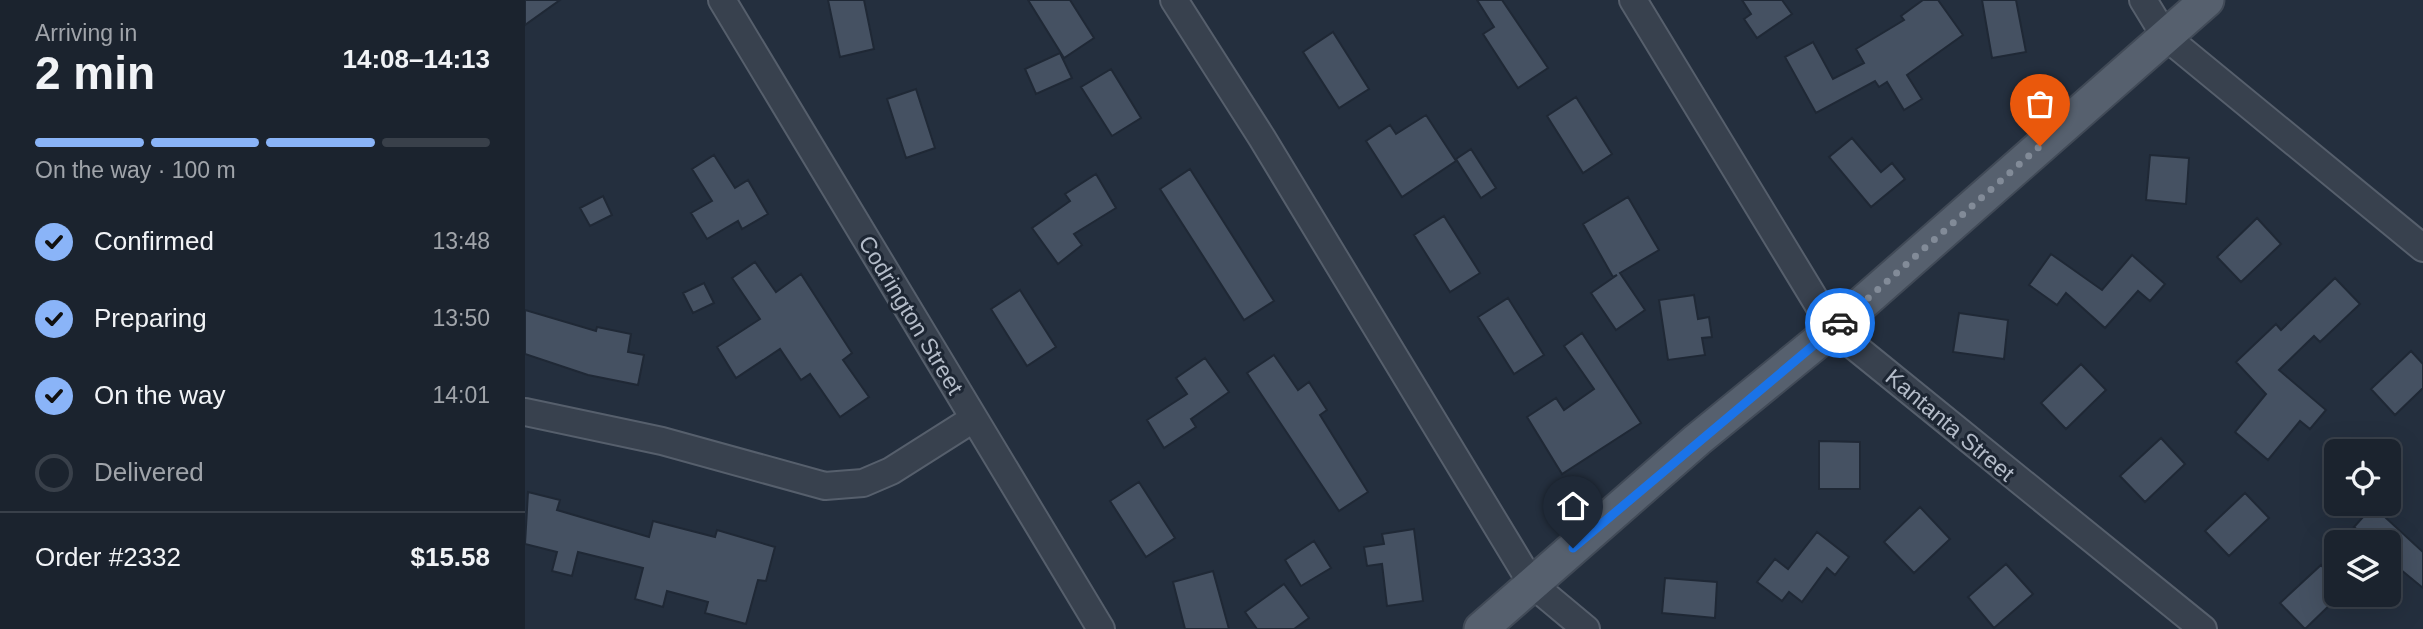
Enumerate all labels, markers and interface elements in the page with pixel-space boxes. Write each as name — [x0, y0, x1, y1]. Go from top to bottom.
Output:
text: Arriving in — [35, 20, 137, 46]
text: 14:08–14:13 — [343, 44, 490, 74]
text: 2 min — [35, 47, 155, 99]
pin — [2010, 74, 2070, 146]
icon: bag — [2021, 85, 2059, 123]
text: On the way · 100 m — [35, 157, 236, 183]
icon: check — [35, 223, 73, 261]
text: Confirmed — [94, 226, 214, 256]
text: 13:48 — [432, 228, 490, 254]
street label: Codrington Street — [853, 231, 969, 399]
courier — [1805, 288, 1875, 358]
icon: check — [35, 300, 73, 338]
text: Preparing — [94, 303, 207, 333]
icon: car — [1821, 304, 1859, 342]
text: 13:50 — [432, 305, 490, 331]
street label: Kantanta Street — [1880, 364, 2020, 487]
icon: check — [35, 377, 73, 415]
text: On the way — [94, 380, 226, 410]
text: 14:01 — [432, 382, 490, 408]
map controls — [2324, 439, 2401, 607]
button: locate — [2324, 439, 2401, 516]
text: Delivered — [94, 457, 204, 487]
pin — [1543, 476, 1603, 548]
icon: home — [1554, 487, 1592, 525]
button: layers — [2324, 530, 2401, 607]
text: Order #2332 — [35, 542, 181, 572]
text: $15.58 — [410, 542, 490, 572]

